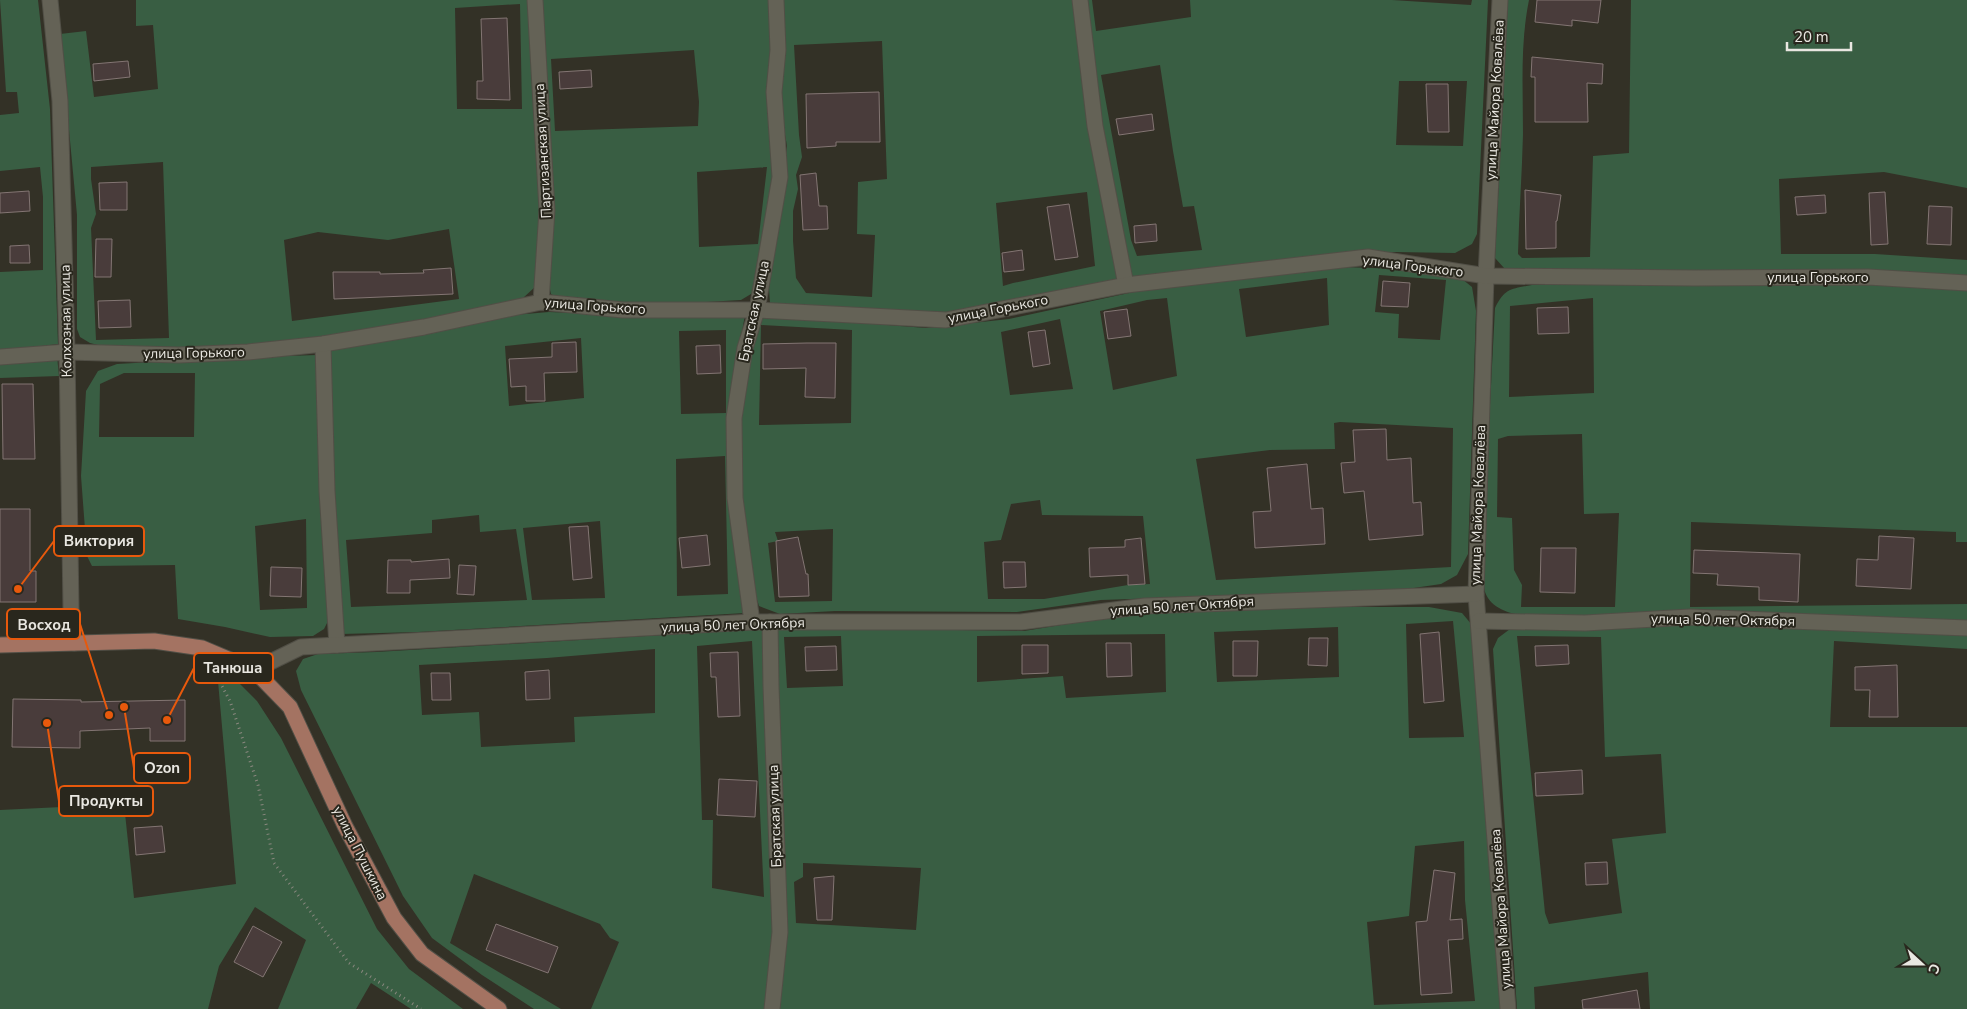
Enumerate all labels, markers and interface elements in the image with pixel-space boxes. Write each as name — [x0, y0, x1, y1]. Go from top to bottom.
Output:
street label: улица Майора Ковалёва — [1481, 19, 1509, 181]
scale bar — [1787, 20, 1851, 52]
text: 20 m — [1794, 27, 1829, 47]
street label: Партизанская улица — [530, 83, 556, 219]
street label: улица Горького — [1361, 250, 1465, 282]
street label: Братская улица — [734, 259, 774, 363]
street label: Колхозная улица — [56, 264, 76, 378]
street label: улица Горького — [1767, 268, 1869, 287]
street label: улица Горького — [946, 290, 1050, 328]
street label: улица Горького — [544, 293, 646, 319]
street label: улица Горького — [143, 343, 245, 363]
street label: улица Майора Ковалёва — [1466, 424, 1490, 586]
callout: Виктория — [54, 526, 144, 556]
text: Виктория — [64, 531, 134, 551]
street label: улица 50 лет Октября — [1109, 591, 1255, 621]
callout: Восход — [7, 609, 80, 639]
street label: улица 50 лет Октября — [1651, 609, 1795, 631]
street label: улица 50 лет Октября — [661, 613, 805, 637]
text: Восход — [18, 615, 70, 635]
callout: Танюша — [194, 653, 273, 683]
text: Танюша — [204, 658, 262, 678]
callout: Ozon — [134, 753, 190, 783]
text: Ozon — [144, 758, 180, 778]
street label: Братская улица — [764, 764, 786, 868]
callout: Продукты — [59, 786, 153, 816]
text: Продукты — [69, 791, 143, 811]
street label: улица Пушкина — [328, 803, 392, 903]
street label: улица Майора Ковалёва — [1486, 828, 1516, 990]
north arrow — [1897, 939, 1947, 989]
text: С — [1923, 961, 1944, 977]

